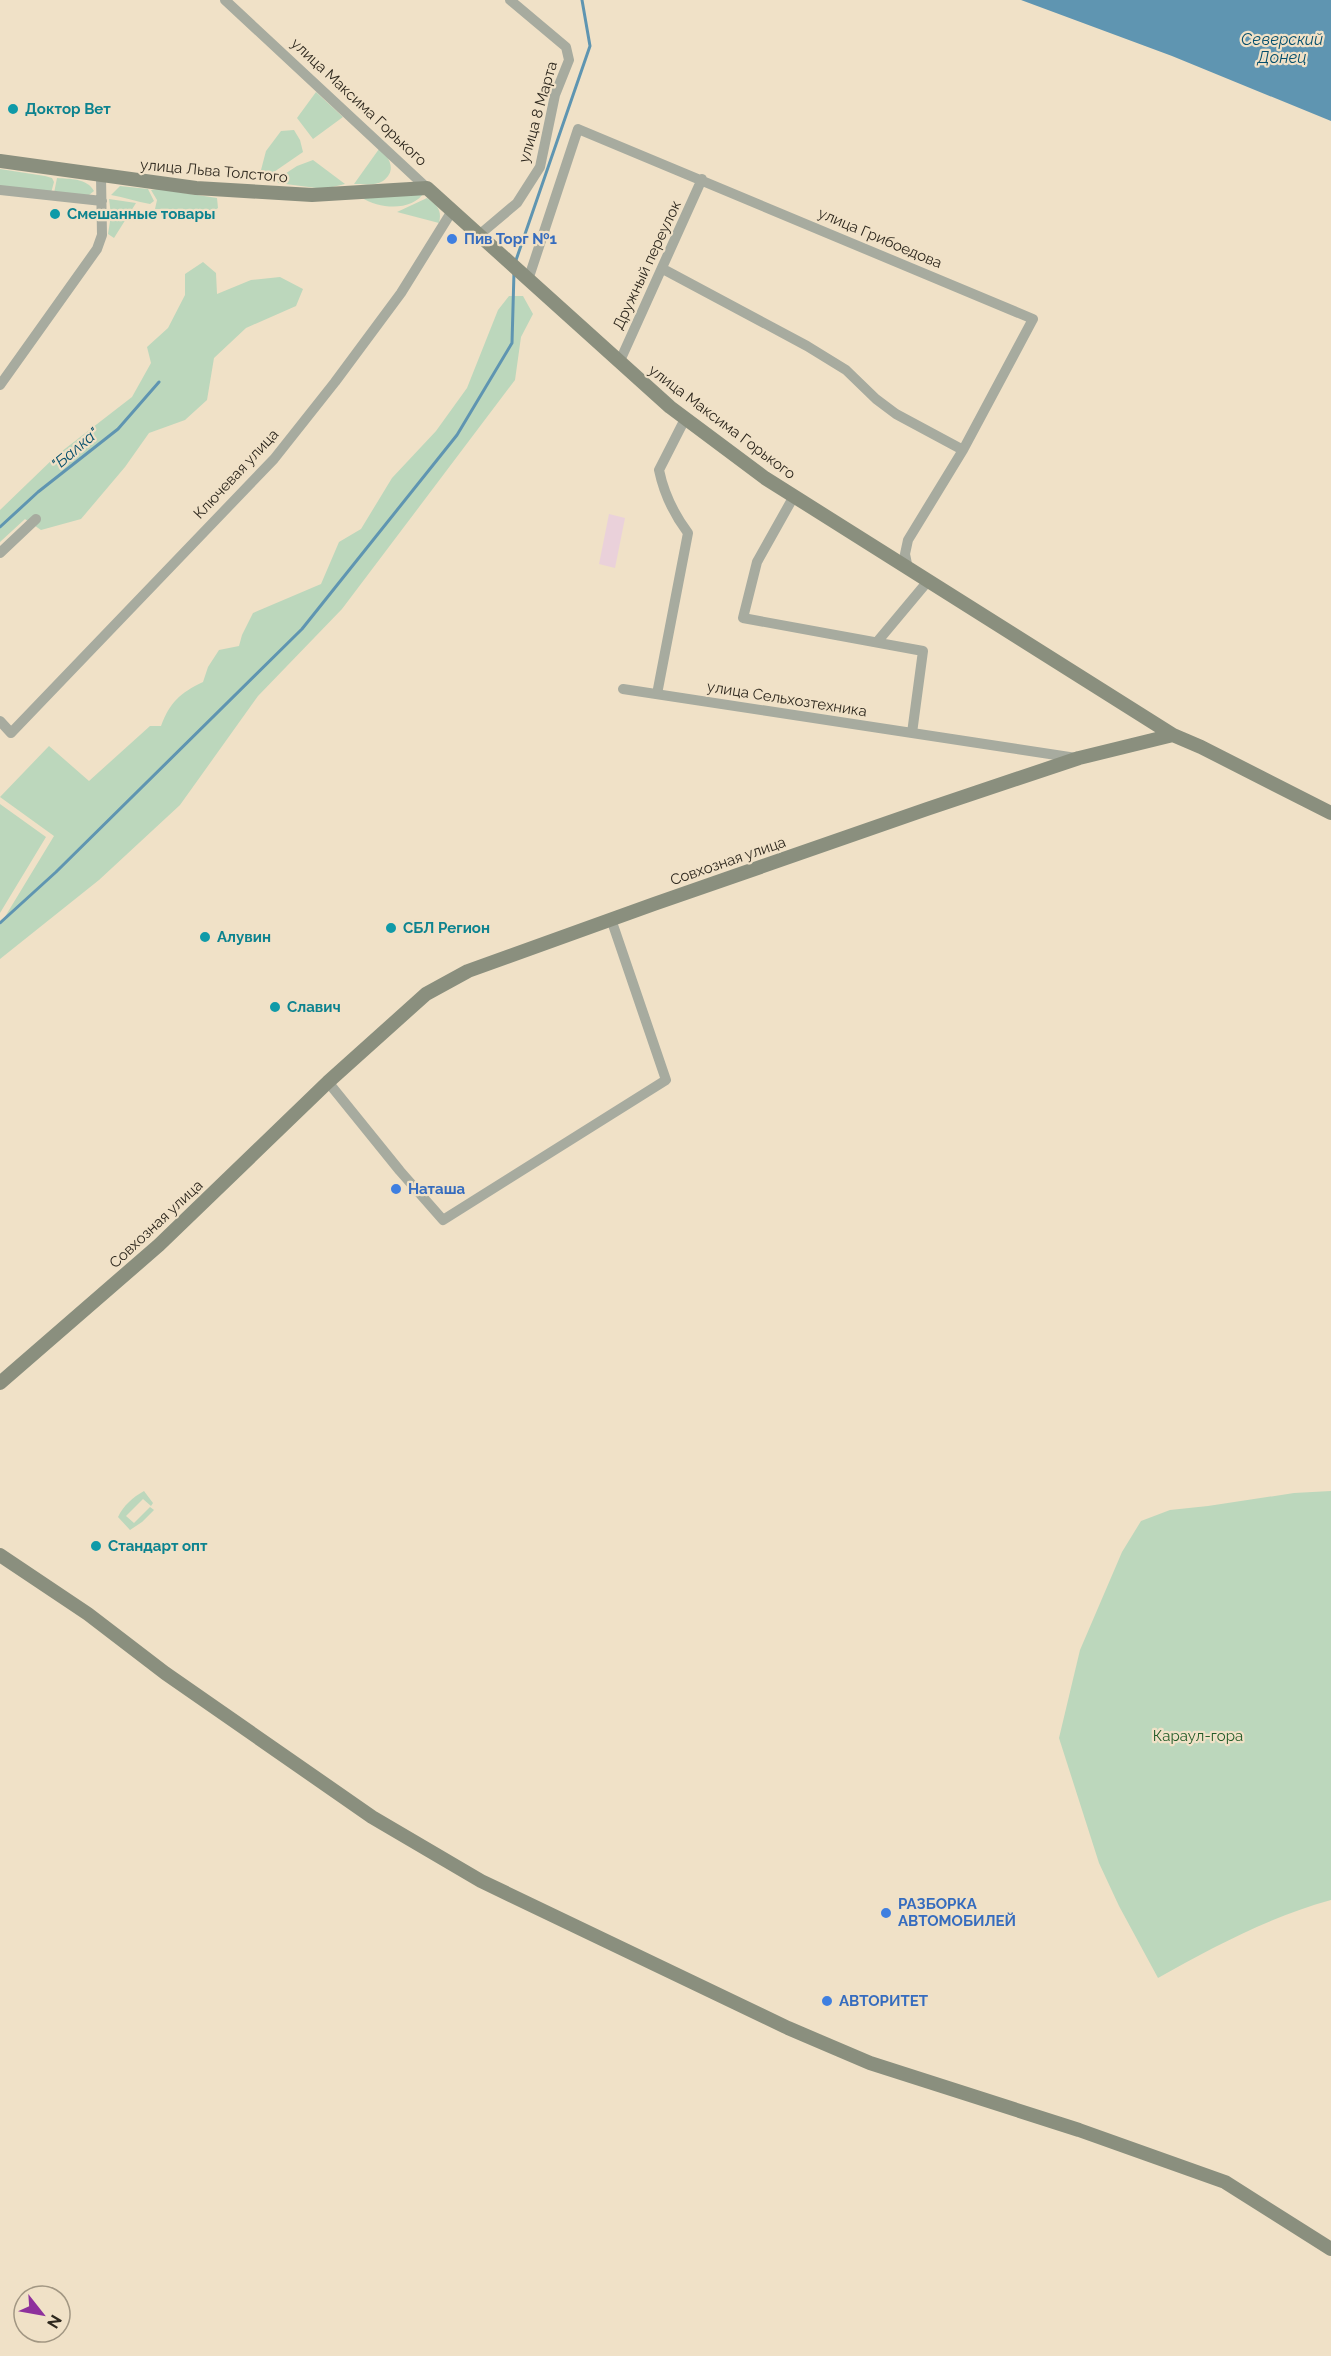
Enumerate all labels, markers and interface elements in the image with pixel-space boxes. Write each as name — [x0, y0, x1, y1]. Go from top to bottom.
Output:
water label: Северский Донец — [1241, 30, 1323, 67]
street label: улица Максима Горького — [287, 34, 431, 170]
street label: улица 8 Марта — [515, 59, 561, 165]
place label: Доктор Вет — [25, 100, 111, 118]
marker: Доктор Вет — [6, 102, 20, 116]
street label: улица Льва Толстого — [139, 156, 289, 186]
street label: Дружный переулок — [609, 197, 685, 332]
street label: улица Грибоедова — [815, 204, 945, 272]
place label: Смешанные товары — [67, 205, 215, 223]
marker: Смешанные товары — [48, 207, 62, 221]
place label: Пив Торг №1 — [464, 230, 557, 248]
marker: Пив Торг №1 — [445, 232, 459, 246]
street label: улица Максима Горького — [645, 361, 799, 483]
water label: "Балка" — [48, 424, 103, 474]
street label: Ключевая улица — [190, 425, 282, 523]
street label: улица Сельхозтехника — [706, 677, 868, 721]
street label: Совхозная улица — [668, 833, 788, 889]
place label: СБЛ Регион — [403, 919, 490, 937]
marker: СБЛ Регион — [384, 921, 398, 935]
place label: Алувин — [217, 928, 271, 946]
marker: Алувин — [198, 930, 212, 944]
place label: Славич — [287, 998, 341, 1016]
marker: Славич — [268, 1000, 282, 1014]
street label: Совхозная улица — [106, 1176, 206, 1272]
place label: Наташа — [408, 1180, 466, 1198]
marker: Наташа — [389, 1182, 403, 1196]
place label: Стандарт опт — [108, 1537, 208, 1555]
marker: Стандарт опт — [89, 1539, 103, 1553]
park label: Караул-гора — [1153, 1727, 1243, 1745]
place label: РАЗБОРКА АВТОМОБИЛЕЙ — [898, 1895, 1016, 1930]
marker: РАЗБОРКА АВТОМОБИЛЕЙ — [879, 1906, 893, 1920]
place label: АВТОРИТЕТ — [839, 1992, 929, 2010]
marker: АВТОРИТЕТ — [820, 1994, 834, 2008]
north arrow — [12, 2284, 72, 2344]
text: N — [43, 2311, 66, 2332]

